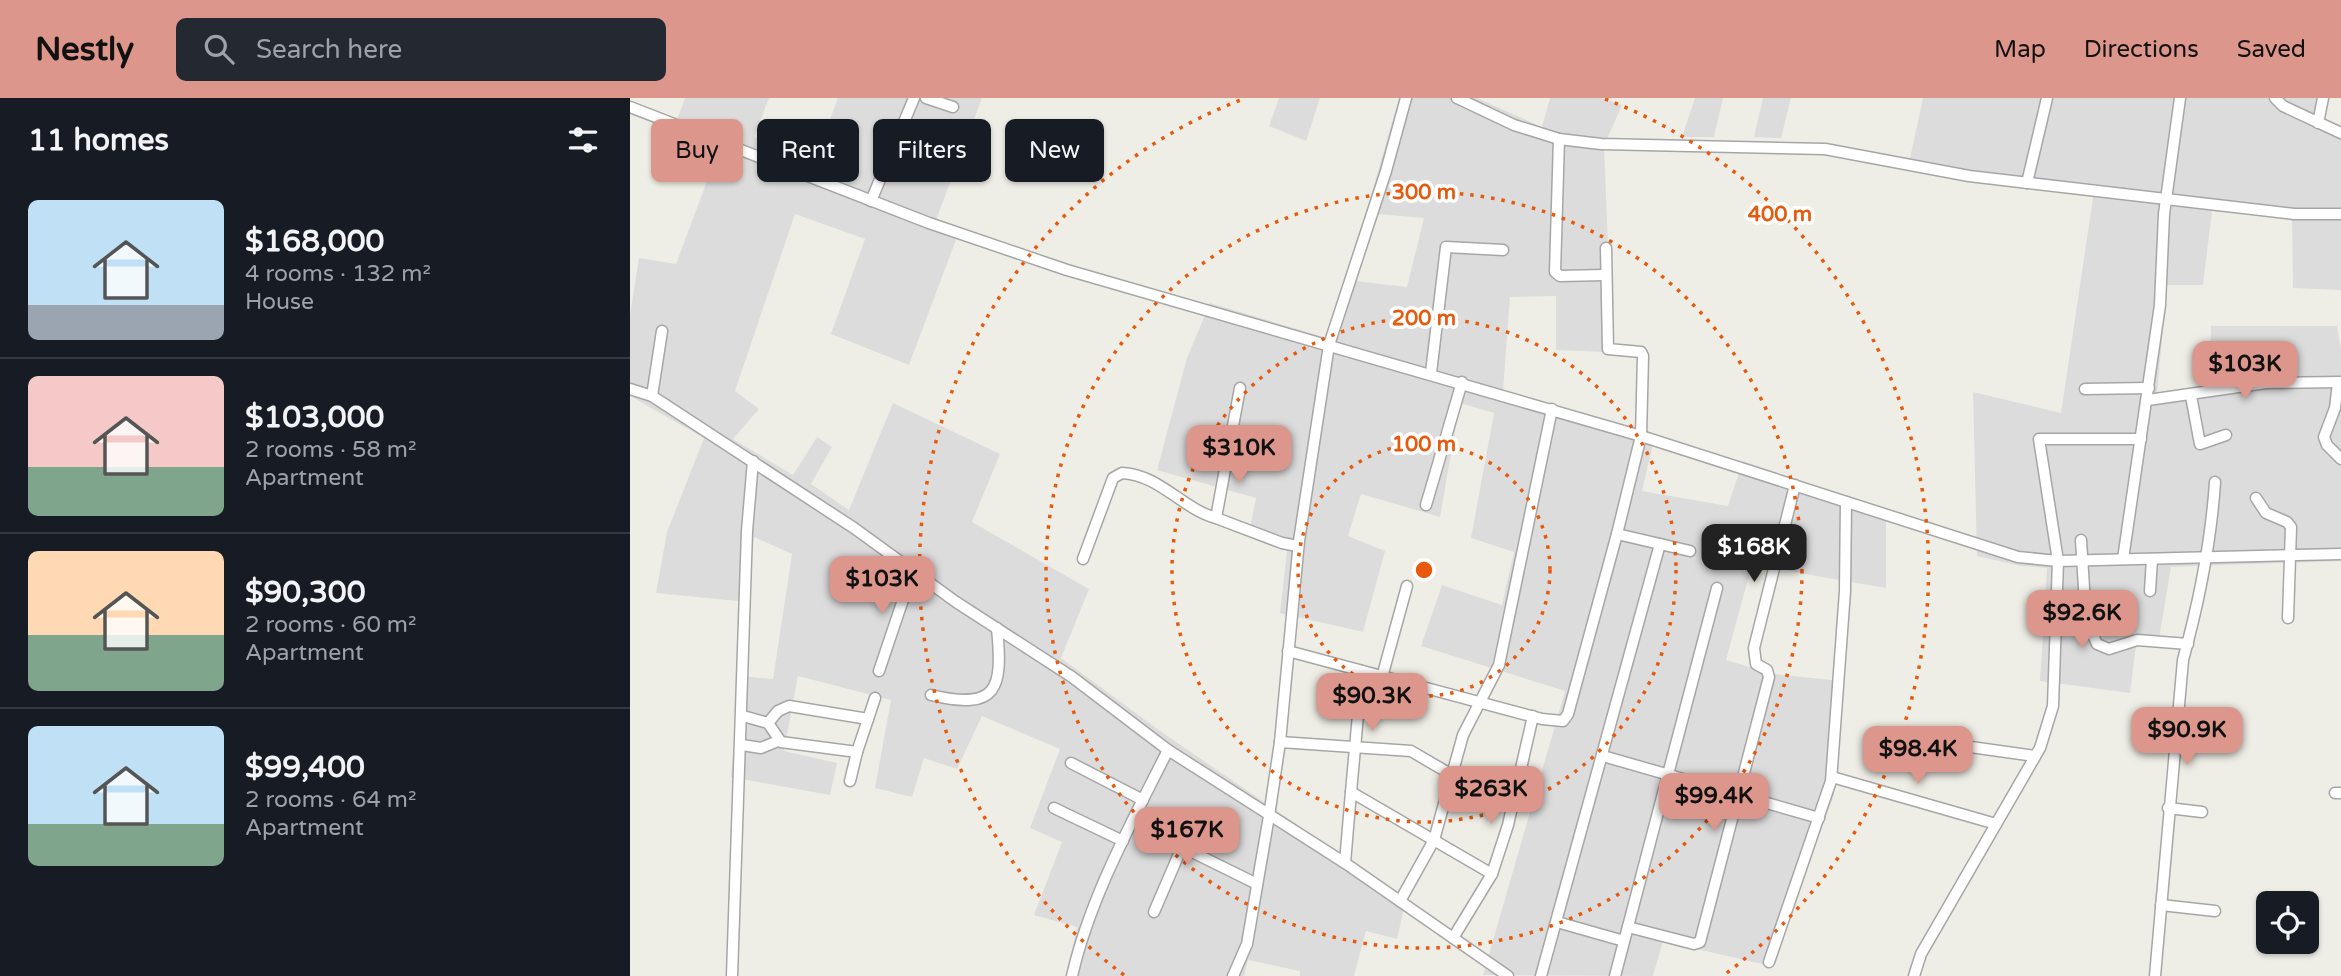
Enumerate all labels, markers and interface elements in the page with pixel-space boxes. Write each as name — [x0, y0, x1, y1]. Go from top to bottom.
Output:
search box — [176, 18, 666, 81]
text: Nestly — [35, 30, 134, 69]
icon: search — [200, 30, 238, 68]
text: Search here — [256, 34, 402, 65]
text: Map — [1994, 35, 2046, 64]
text: Directions — [2084, 35, 2199, 64]
text: Saved — [2237, 35, 2306, 64]
chip: Buy — [651, 119, 743, 182]
chip: Rent — [757, 119, 859, 182]
chip: Filters — [873, 119, 991, 182]
chip: New — [1005, 119, 1104, 182]
icon: filters — [564, 121, 602, 159]
text: 11 homes — [28, 122, 169, 159]
text: 300 m — [1392, 180, 1456, 205]
text: 400 m — [1748, 202, 1812, 227]
text: $168,000 — [245, 223, 384, 260]
icon: home — [84, 228, 168, 312]
text: 4 rooms · 132 m² — [245, 260, 431, 288]
text: House — [245, 288, 314, 316]
text: 200 m — [1392, 306, 1456, 331]
pin: $103K — [2196, 342, 2294, 401]
text: $103K — [2209, 350, 2281, 378]
text: $103,000 — [245, 399, 384, 436]
icon: home — [84, 404, 168, 488]
pin: $310K — [1190, 426, 1288, 485]
text: 100 m — [1392, 432, 1456, 457]
text: $310K — [1203, 434, 1275, 462]
text: 2 rooms · 58 m² — [245, 436, 416, 464]
text: Apartment — [245, 464, 364, 492]
pin: $168K — [1705, 524, 1803, 584]
text: $168K — [1718, 533, 1790, 561]
pin: $103K — [833, 556, 931, 616]
centre of rings — [1412, 558, 1436, 582]
text: $103K — [846, 565, 918, 593]
text: $90,300 — [245, 574, 365, 611]
icon: home — [84, 579, 168, 663]
pin: $92.6K — [2025, 590, 2139, 650]
text: $92.6K — [2043, 599, 2121, 627]
text: 2 rooms · 60 m² — [245, 611, 416, 639]
text: Apartment — [245, 639, 364, 667]
pin: $90.3K — [1315, 674, 1429, 733]
text: $90.3K — [1333, 682, 1411, 710]
pin: $90.9K — [2130, 708, 2244, 767]
text: $90.9K — [2148, 716, 2226, 744]
pin: $98.4K — [1861, 726, 1975, 786]
text: $98.4K — [1879, 735, 1957, 763]
text: $99,400 — [245, 749, 365, 786]
icon: home — [84, 754, 168, 838]
pin: $263K — [1442, 766, 1540, 826]
pin: $99.4K — [1657, 774, 1771, 833]
text: $263K — [1455, 775, 1527, 803]
text: $99.4K — [1675, 782, 1753, 810]
text: 2 rooms · 64 m² — [245, 786, 416, 814]
pin: $167K — [1138, 808, 1236, 867]
text: Apartment — [245, 814, 364, 842]
text: $167K — [1151, 816, 1223, 844]
map controls — [2256, 891, 2319, 954]
button: locate — [2256, 891, 2319, 954]

